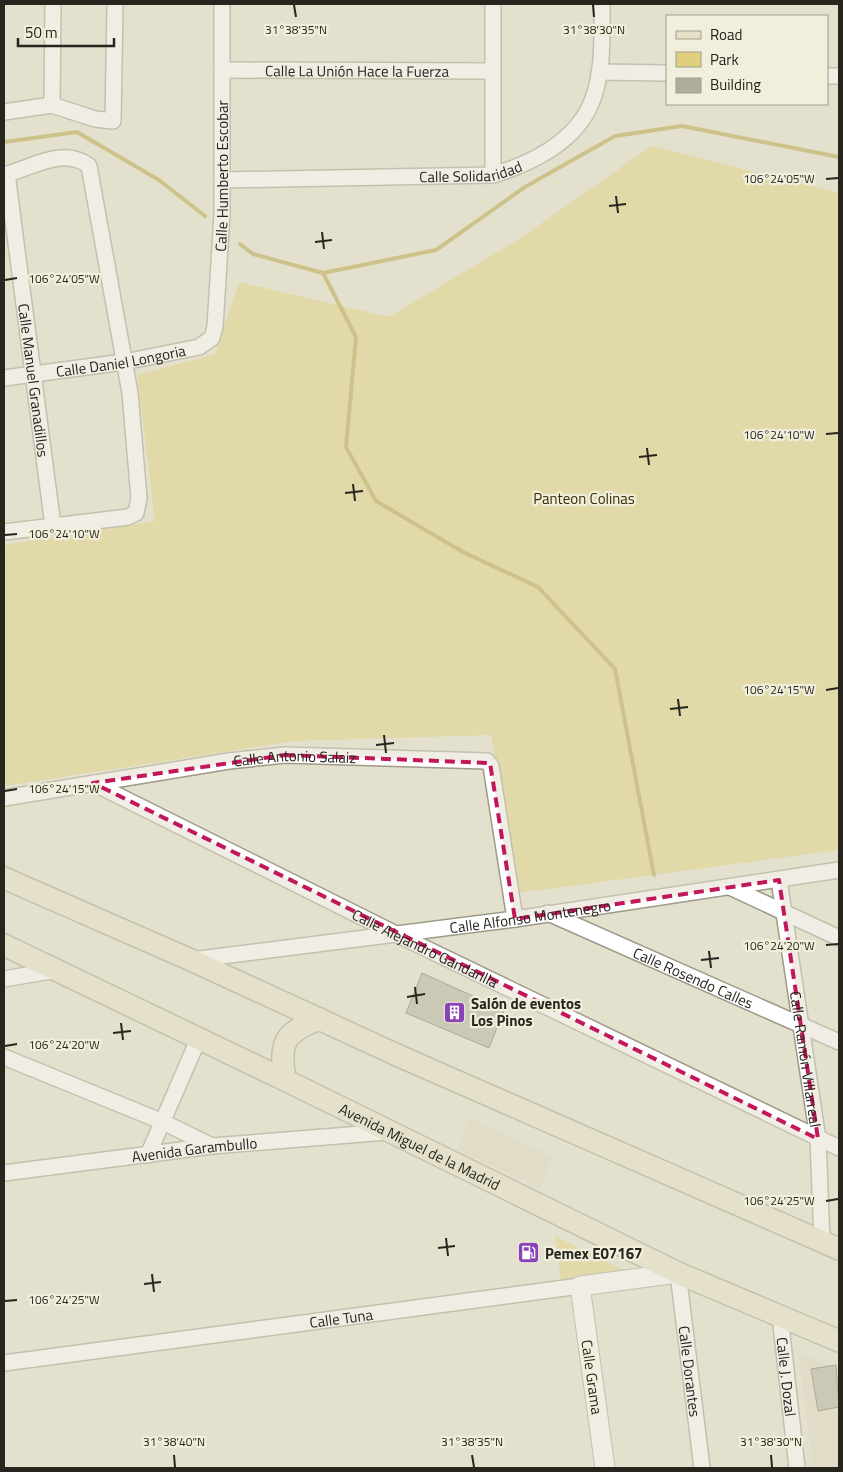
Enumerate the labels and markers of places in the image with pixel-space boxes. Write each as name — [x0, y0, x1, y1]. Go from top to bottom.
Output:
place label: Salón de eventos Los Pinos — [471, 992, 581, 1032]
building icon: Salón de eventos Los Pinos — [443, 1000, 467, 1024]
fuel station icon: Pemex E07167 — [517, 1241, 541, 1265]
place label: Pemex E07167 — [545, 1242, 642, 1265]

